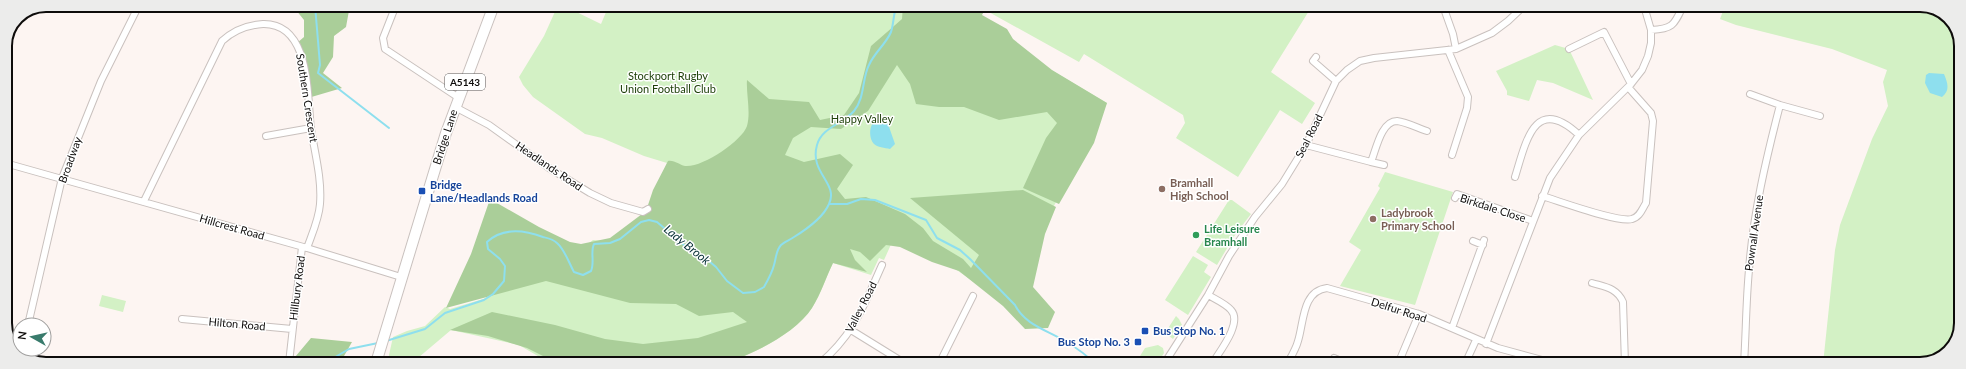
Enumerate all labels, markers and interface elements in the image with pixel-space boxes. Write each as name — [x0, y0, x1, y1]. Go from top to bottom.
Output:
street label: Southern Crescent — [294, 53, 321, 143]
park label: Stockport Rugby Union Football Club — [620, 69, 716, 95]
road number: A5143 — [445, 74, 485, 90]
street label: Bridge Lane — [430, 108, 460, 166]
park label: Happy Valley — [831, 112, 894, 125]
street label: Seal Road — [1292, 112, 1325, 160]
street label: Broadway — [55, 135, 84, 185]
street label: Headlands Road — [513, 138, 585, 193]
place label: Bramhall High School — [1170, 176, 1229, 202]
place label: Bridge Lane/Headlands Road — [430, 178, 538, 204]
marker: Bramhall High School — [1157, 184, 1167, 194]
marker: Bridge Lane/Headlands Road — [417, 186, 427, 196]
street label: Birkdale Close — [1459, 191, 1528, 224]
street label: Pownall Avenue — [1742, 194, 1765, 272]
place label: Ladybrook Primary School — [1381, 206, 1455, 232]
street label: Hillcrest Road — [198, 211, 266, 242]
marker: Ladybrook Primary School — [1368, 214, 1378, 224]
water label: Lady Brook — [661, 221, 714, 268]
place label: Life Leisure Bramhall — [1204, 222, 1260, 248]
marker: Life Leisure Bramhall — [1191, 230, 1201, 240]
street label: Hillbury Road — [286, 255, 307, 321]
street label: Valley Road — [842, 279, 879, 334]
street label: Delfur Road — [1370, 294, 1429, 325]
street label: Hilton Road — [208, 315, 266, 332]
north arrow — [12, 317, 52, 357]
place label: Bus Stop No. 1 — [1153, 324, 1225, 337]
marker: Bus Stop No. 1 — [1140, 326, 1150, 336]
text: N — [15, 330, 29, 341]
place label: Bus Stop No. 3 — [1058, 335, 1130, 348]
marker: Bus Stop No. 3 — [1133, 337, 1143, 347]

